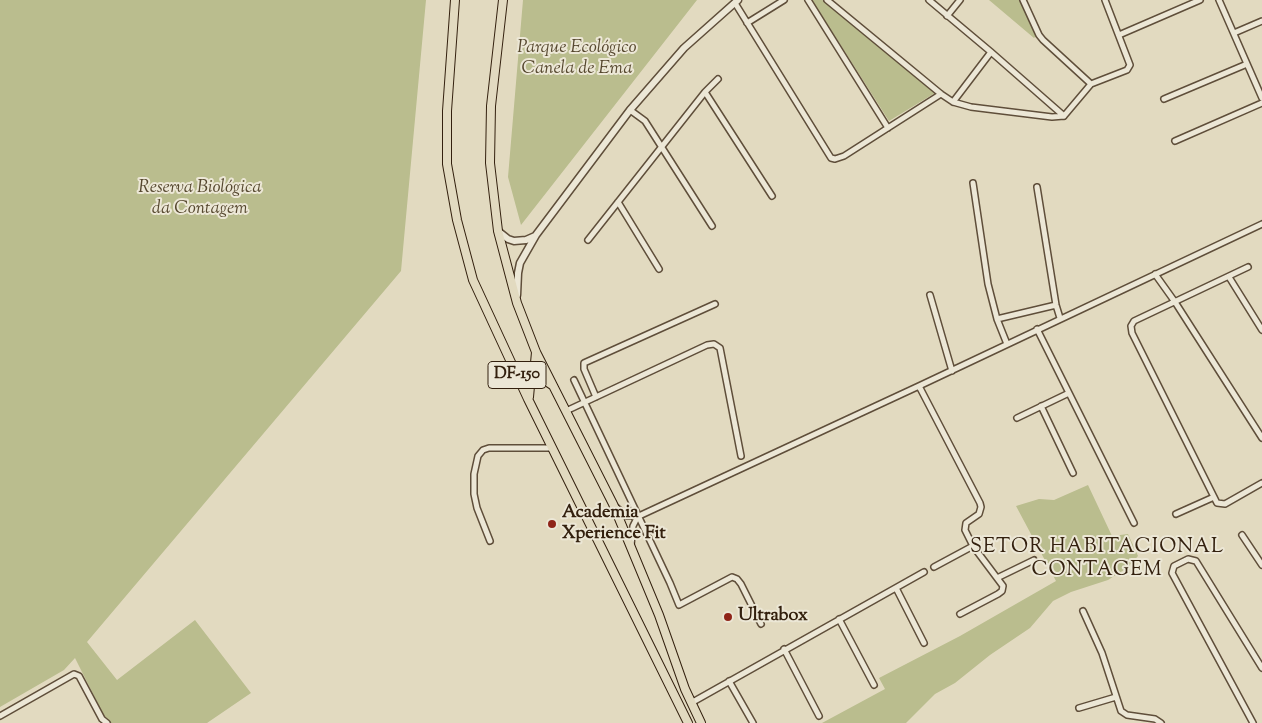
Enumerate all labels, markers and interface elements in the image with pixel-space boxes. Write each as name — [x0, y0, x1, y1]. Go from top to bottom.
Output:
park label: Parque Ecológico Canela de Ema — [517, 38, 637, 80]
park label: Reserva Biológica da Contagem — [138, 178, 262, 220]
road number: DF-150 — [488, 362, 546, 388]
place label: Academia Xperience Fit — [562, 503, 666, 546]
marker: Academia Xperience Fit — [546, 518, 558, 530]
district label: SETOR HABITACIONAL CONTAGEM — [968, 537, 1226, 584]
place label: Ultrabox — [738, 606, 808, 628]
marker: Ultrabox — [722, 611, 734, 623]

